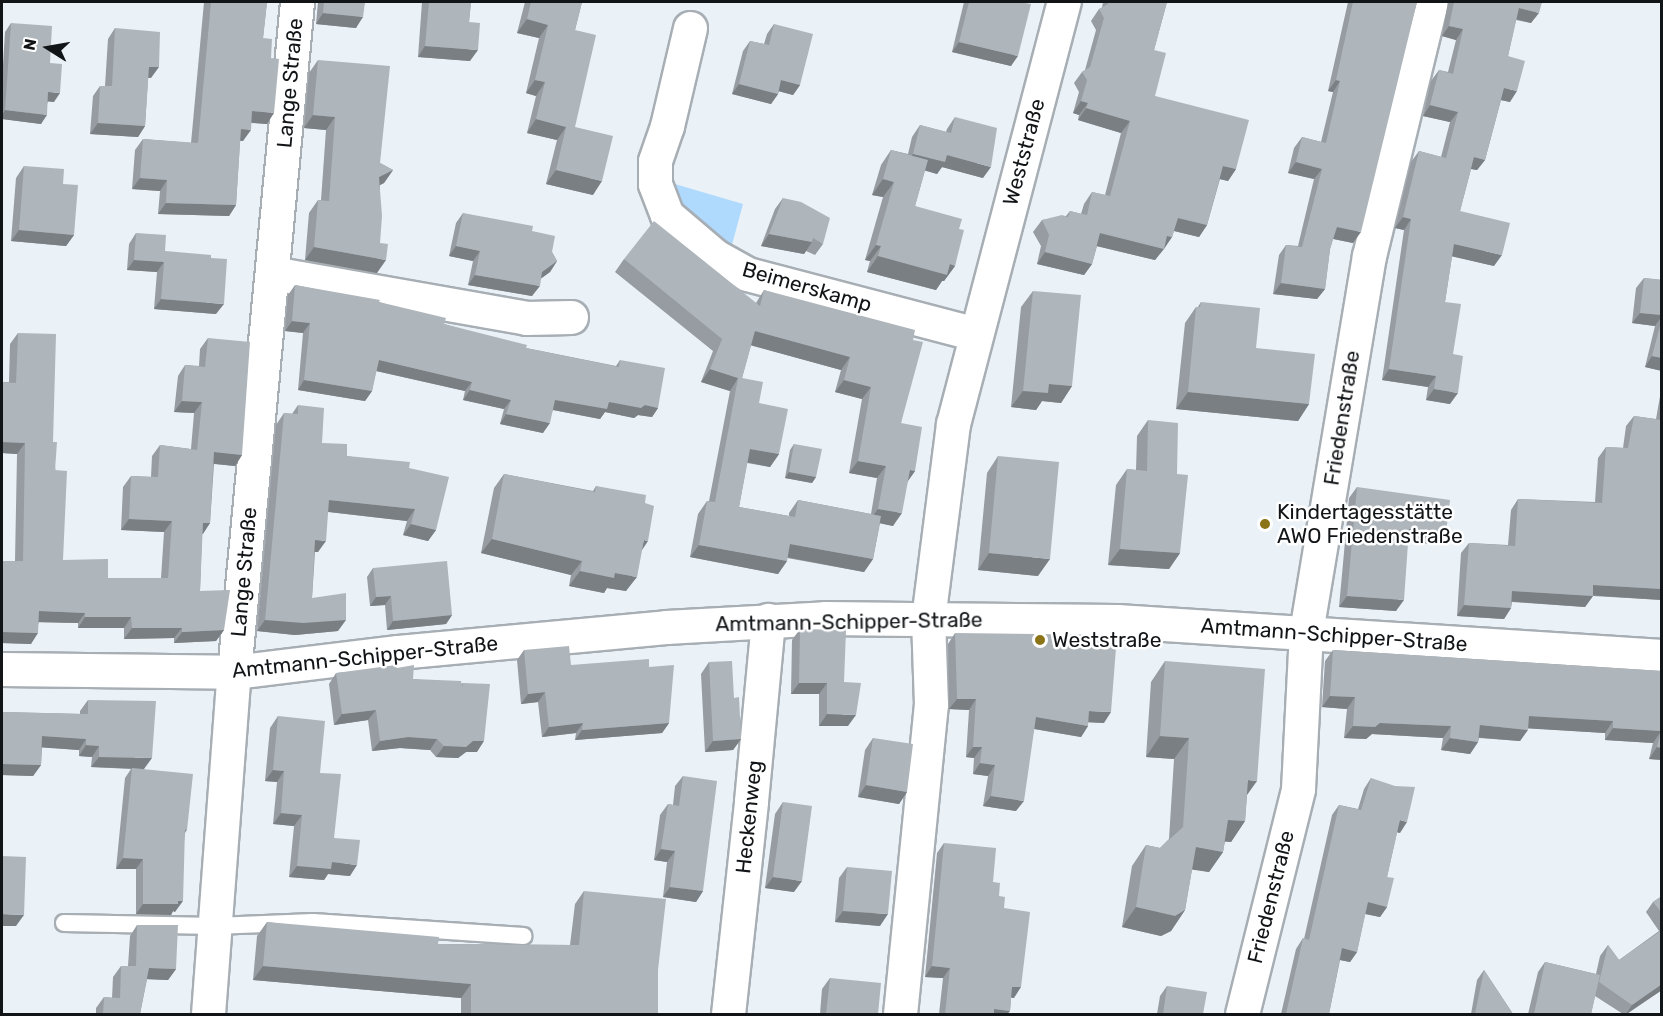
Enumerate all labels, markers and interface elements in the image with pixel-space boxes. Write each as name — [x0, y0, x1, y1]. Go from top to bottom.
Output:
street label: Lange Straße — [272, 17, 308, 149]
north arrow — [18, 18, 78, 78]
text: N — [19, 37, 40, 52]
street label: Weststraße — [998, 96, 1050, 208]
street label: Beimerskamp — [739, 257, 875, 317]
street label: Friedenstraße — [1319, 349, 1365, 487]
place label: Kindertagesstätte AWO Friedenstraße — [1277, 499, 1463, 549]
street label: Lange Straße — [226, 506, 262, 638]
marker: Kindertagesstätte AWO Friedenstraße — [1258, 517, 1272, 531]
street label: Amtmann-Schipper-Straße — [715, 607, 983, 637]
street label: Amtmann-Schipper-Straße — [1200, 613, 1468, 657]
place label: Weststraße — [1052, 627, 1161, 653]
street label: Amtmann-Schipper-Straße — [231, 630, 499, 684]
marker: Weststraße — [1033, 633, 1047, 647]
street label: Heckenweg — [731, 759, 767, 875]
street label: Friedenstraße — [1242, 828, 1300, 966]

